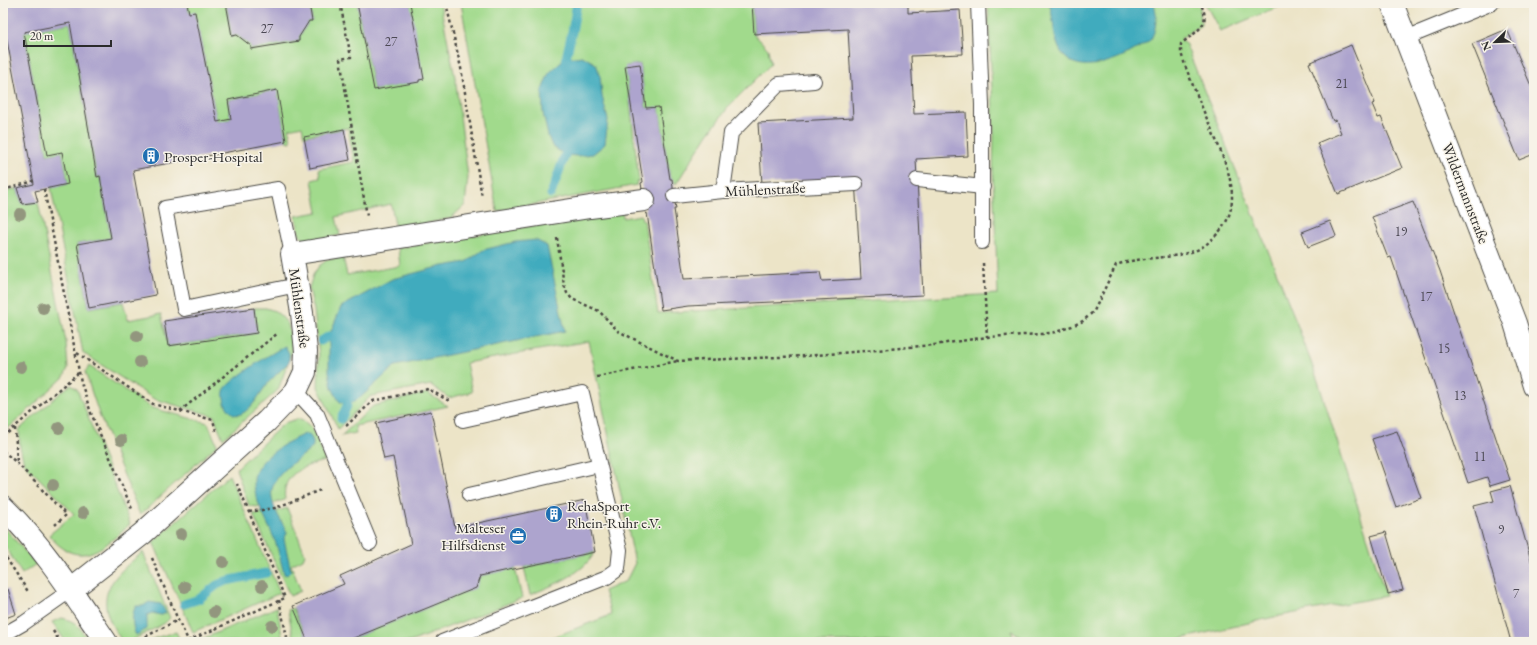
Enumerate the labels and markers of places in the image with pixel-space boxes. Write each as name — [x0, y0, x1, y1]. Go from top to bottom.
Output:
building icon: Prosper-Hospital — [141, 146, 161, 166]
place label: Prosper-Hospital — [164, 147, 263, 166]
place label: RehaSport Rhein-Ruhr e.V. — [567, 496, 661, 532]
building icon: RehaSport Rhein-Ruhr e.V. — [544, 504, 564, 524]
place label: Malteser Hilfsdienst — [441, 518, 505, 554]
office icon: Malteser Hilfsdienst — [508, 526, 528, 546]

